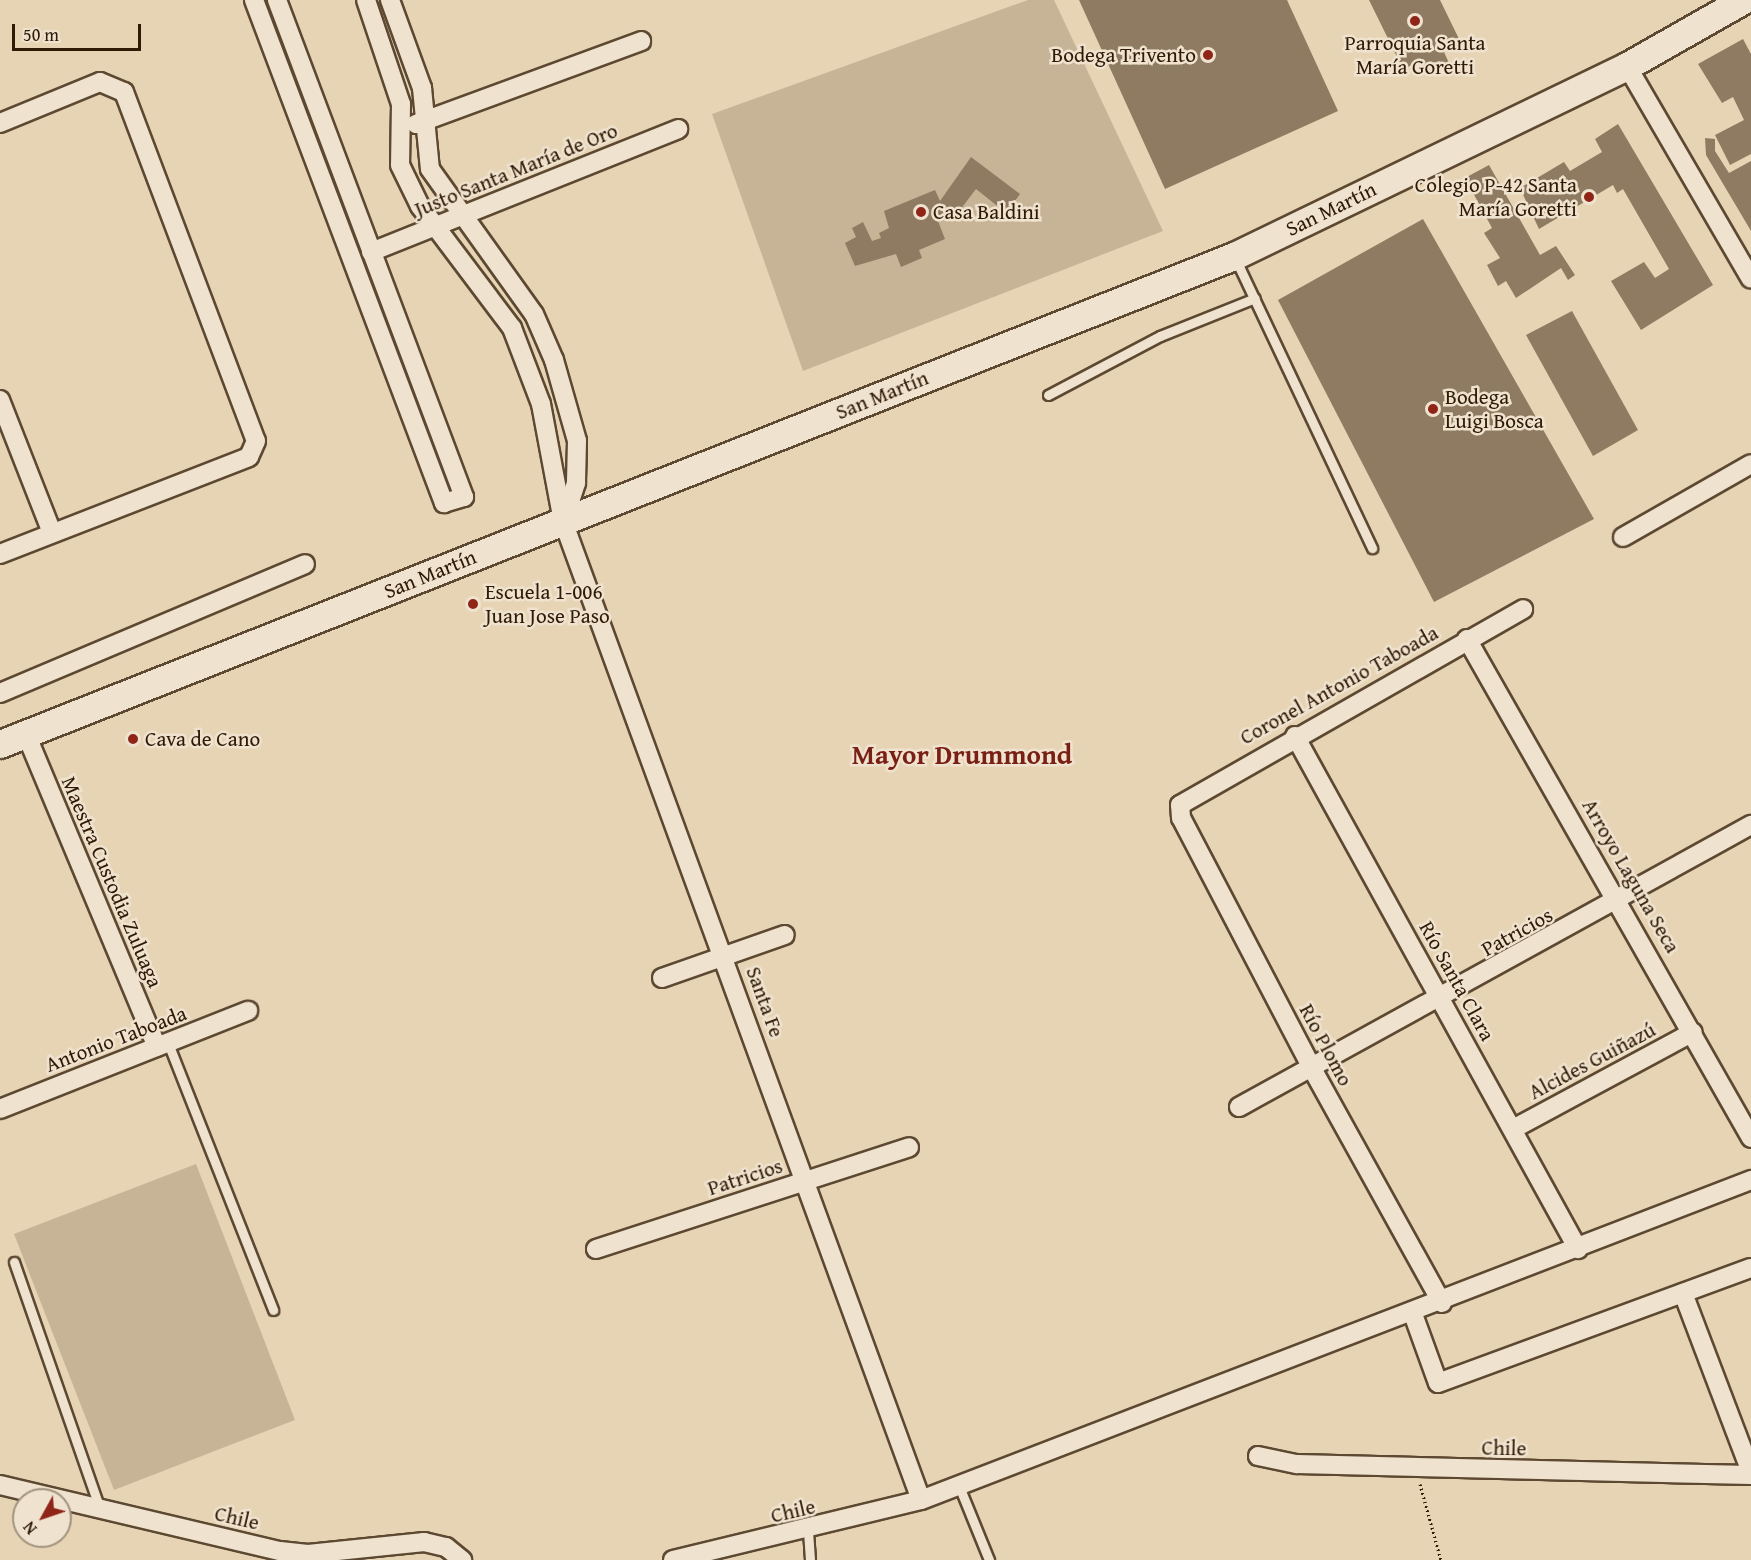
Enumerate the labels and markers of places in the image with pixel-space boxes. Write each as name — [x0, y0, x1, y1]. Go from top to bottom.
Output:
marker: Parroquia Santa María Goretti — [1408, 14, 1422, 28]
place label: Parroquia Santa María Goretti — [1344, 30, 1486, 80]
place label: Bodega Trivento — [1051, 42, 1196, 68]
marker: Bodega Trivento — [1201, 48, 1215, 62]
place label: Colegio P-42 Santa María Goretti — [1415, 172, 1577, 222]
marker: Colegio P-42 Santa María Goretti — [1582, 190, 1596, 204]
place label: Casa Baldini — [933, 199, 1040, 225]
marker: Casa Baldini — [914, 205, 928, 219]
place label: Bodega Luigi Bosca — [1445, 384, 1544, 434]
marker: Bodega Luigi Bosca — [1426, 402, 1440, 416]
place label: Escuela 1-006 Juan Jose Paso — [485, 579, 610, 629]
marker: Escuela 1-006 Juan Jose Paso — [466, 597, 480, 611]
place label: Cava de Cano — [145, 726, 260, 752]
marker: Cava de Cano — [126, 732, 140, 746]

